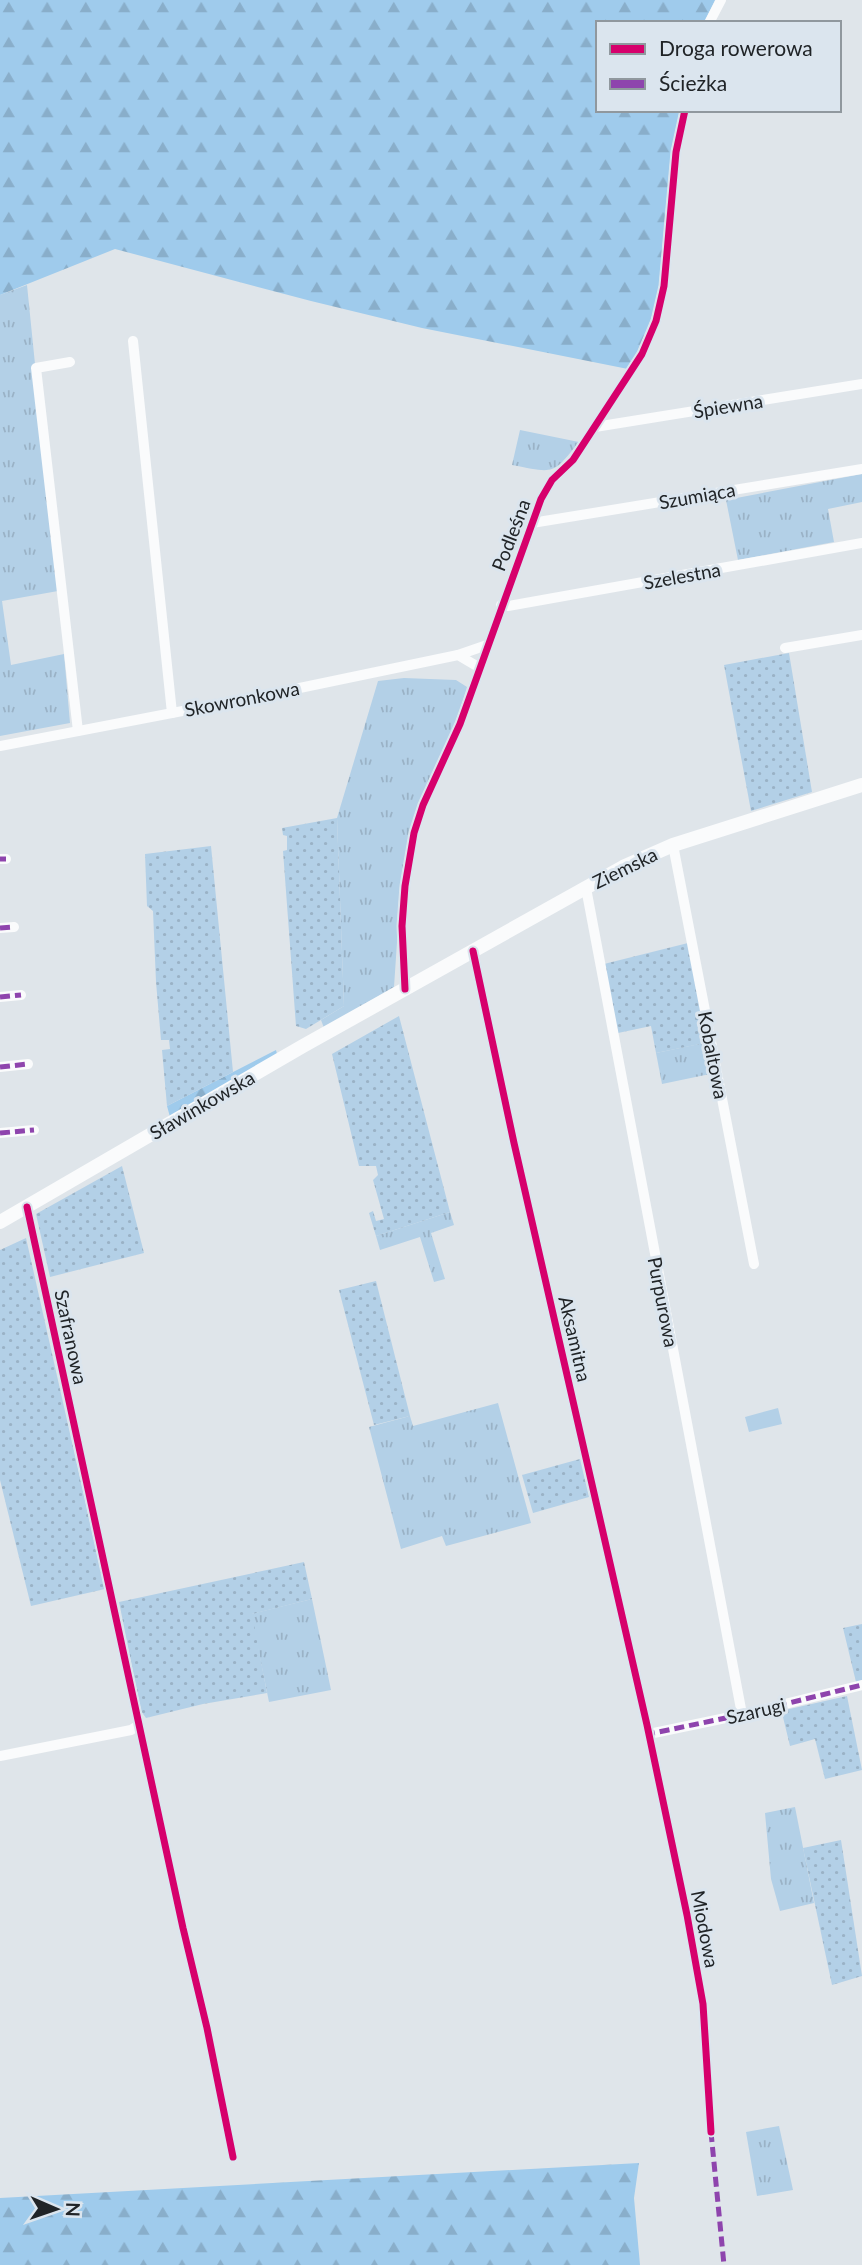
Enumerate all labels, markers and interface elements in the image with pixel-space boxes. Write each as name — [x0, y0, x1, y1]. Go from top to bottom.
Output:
legend — [596, 21, 841, 112]
text: Droga rowerowa — [659, 35, 813, 60]
text: Ścieżka — [659, 70, 727, 95]
street label: Śpiewna — [691, 389, 764, 422]
street label: Szumiąca — [657, 477, 737, 514]
street label: Podleśna — [486, 496, 535, 574]
street label: Szelestna — [641, 557, 722, 594]
street label: Skowronkowa — [182, 676, 301, 721]
street label: Ziemska — [589, 842, 661, 893]
street label: Kobaltowa — [694, 1009, 733, 1101]
street label: Sławinkowska — [145, 1065, 258, 1144]
street label: Purpurowa — [643, 1255, 684, 1349]
street label: Szafranowa — [50, 1287, 93, 1386]
street label: Aksamitna — [554, 1294, 597, 1384]
street label: Szarugi — [724, 1693, 788, 1728]
street label: Miodowa — [687, 1888, 724, 1970]
north arrow — [21, 2174, 91, 2244]
text: N — [62, 2202, 85, 2217]

